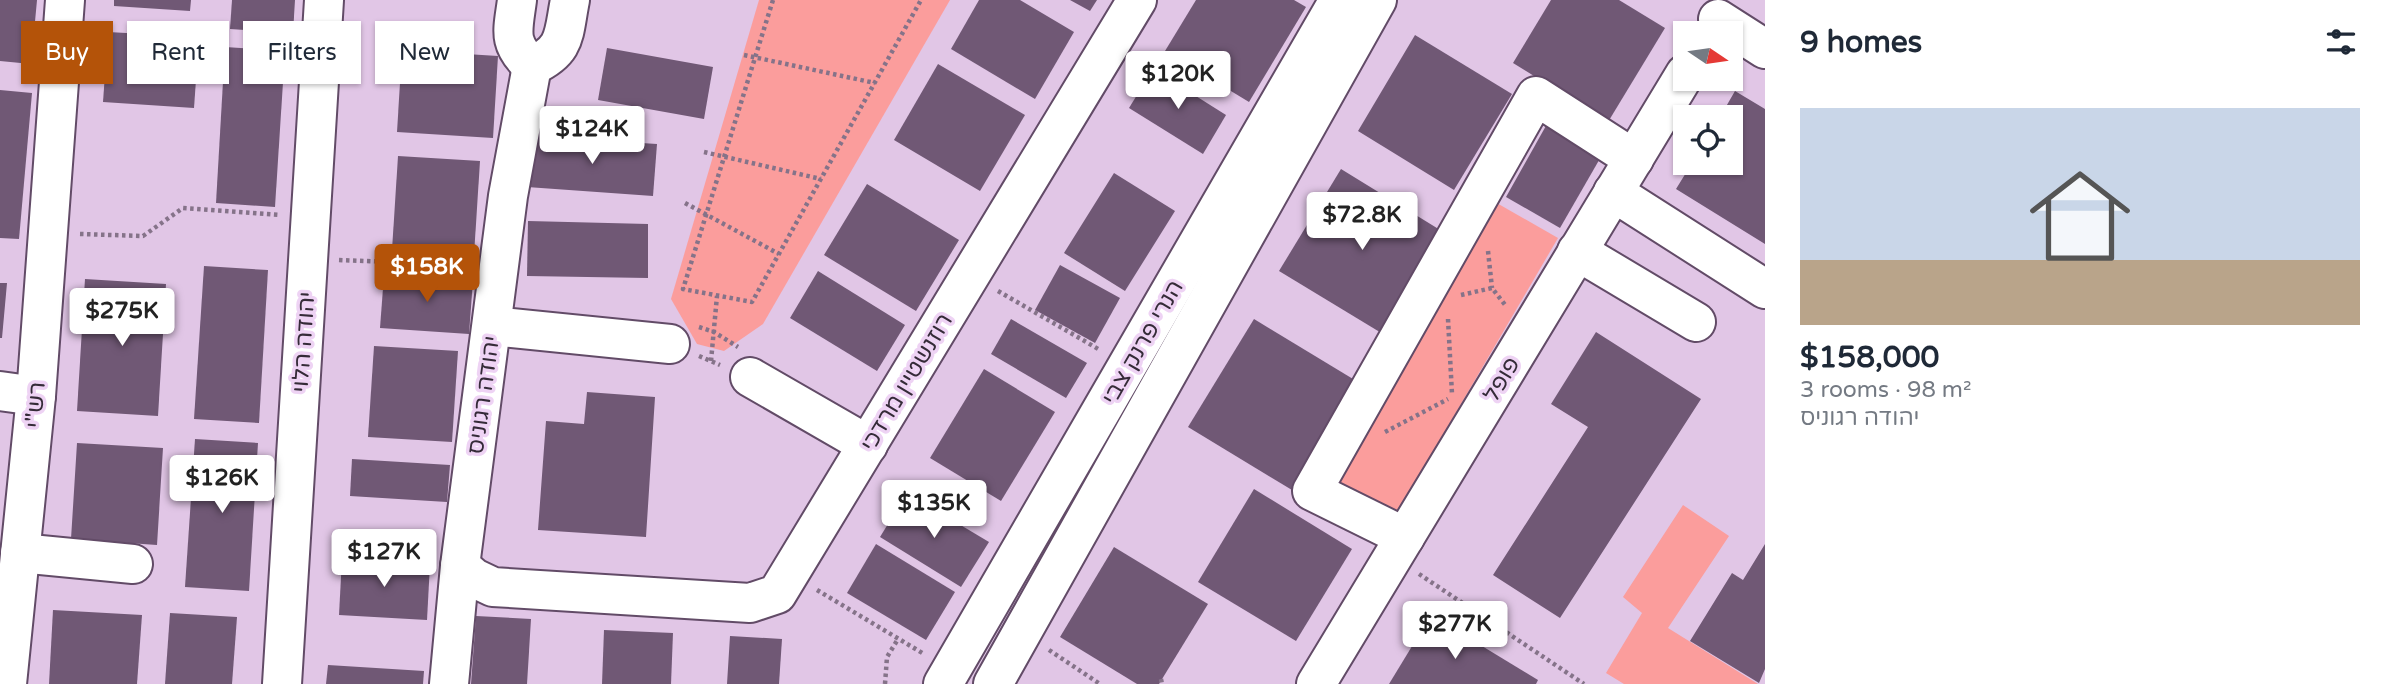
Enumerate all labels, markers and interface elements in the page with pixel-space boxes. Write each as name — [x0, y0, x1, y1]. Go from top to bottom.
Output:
chip: Buy — [21, 21, 113, 84]
chip: Rent — [127, 21, 229, 84]
chip: Filters — [243, 21, 361, 84]
chip: New — [375, 21, 474, 84]
north arrow — [1673, 21, 1743, 91]
map controls — [1673, 21, 1743, 175]
icon: filters — [2322, 23, 2360, 61]
text: 9 homes — [1800, 24, 1922, 61]
pin: $120K — [1129, 52, 1227, 111]
text: $120K — [1142, 60, 1214, 88]
button: locate — [1673, 105, 1743, 175]
pin: $124K — [543, 106, 641, 166]
text: $124K — [556, 115, 628, 143]
icon: home — [2017, 153, 2143, 279]
pin: $72.8K — [1305, 192, 1419, 252]
text: $72.8K — [1323, 201, 1401, 229]
pin: $158K — [378, 244, 476, 304]
text: $158K — [391, 253, 463, 281]
street label: הנרי פרנק צבי — [1096, 275, 1190, 410]
pin: $275K — [73, 288, 171, 348]
street label: יהודה הלוי — [287, 291, 321, 394]
text: $275K — [86, 297, 158, 325]
street label: רוזנשטיין מרדכי — [855, 309, 959, 456]
street label: יהודה רגוניס — [462, 334, 506, 456]
text: $158,000 — [1800, 339, 1939, 376]
street label: פופל — [1478, 352, 1526, 407]
text: 3 rooms · 98 m² — [1800, 376, 1971, 404]
street label: רש"י — [20, 381, 52, 429]
text: יהודה רגוניס — [1800, 404, 1919, 432]
pin: $126K — [173, 456, 271, 515]
text: $126K — [186, 464, 258, 492]
pin: $135K — [885, 480, 983, 540]
text: $135K — [898, 489, 970, 517]
pin: $127K — [335, 530, 433, 589]
text: $127K — [348, 538, 420, 566]
pin: $277K — [1406, 602, 1504, 661]
text: $277K — [1419, 610, 1491, 638]

